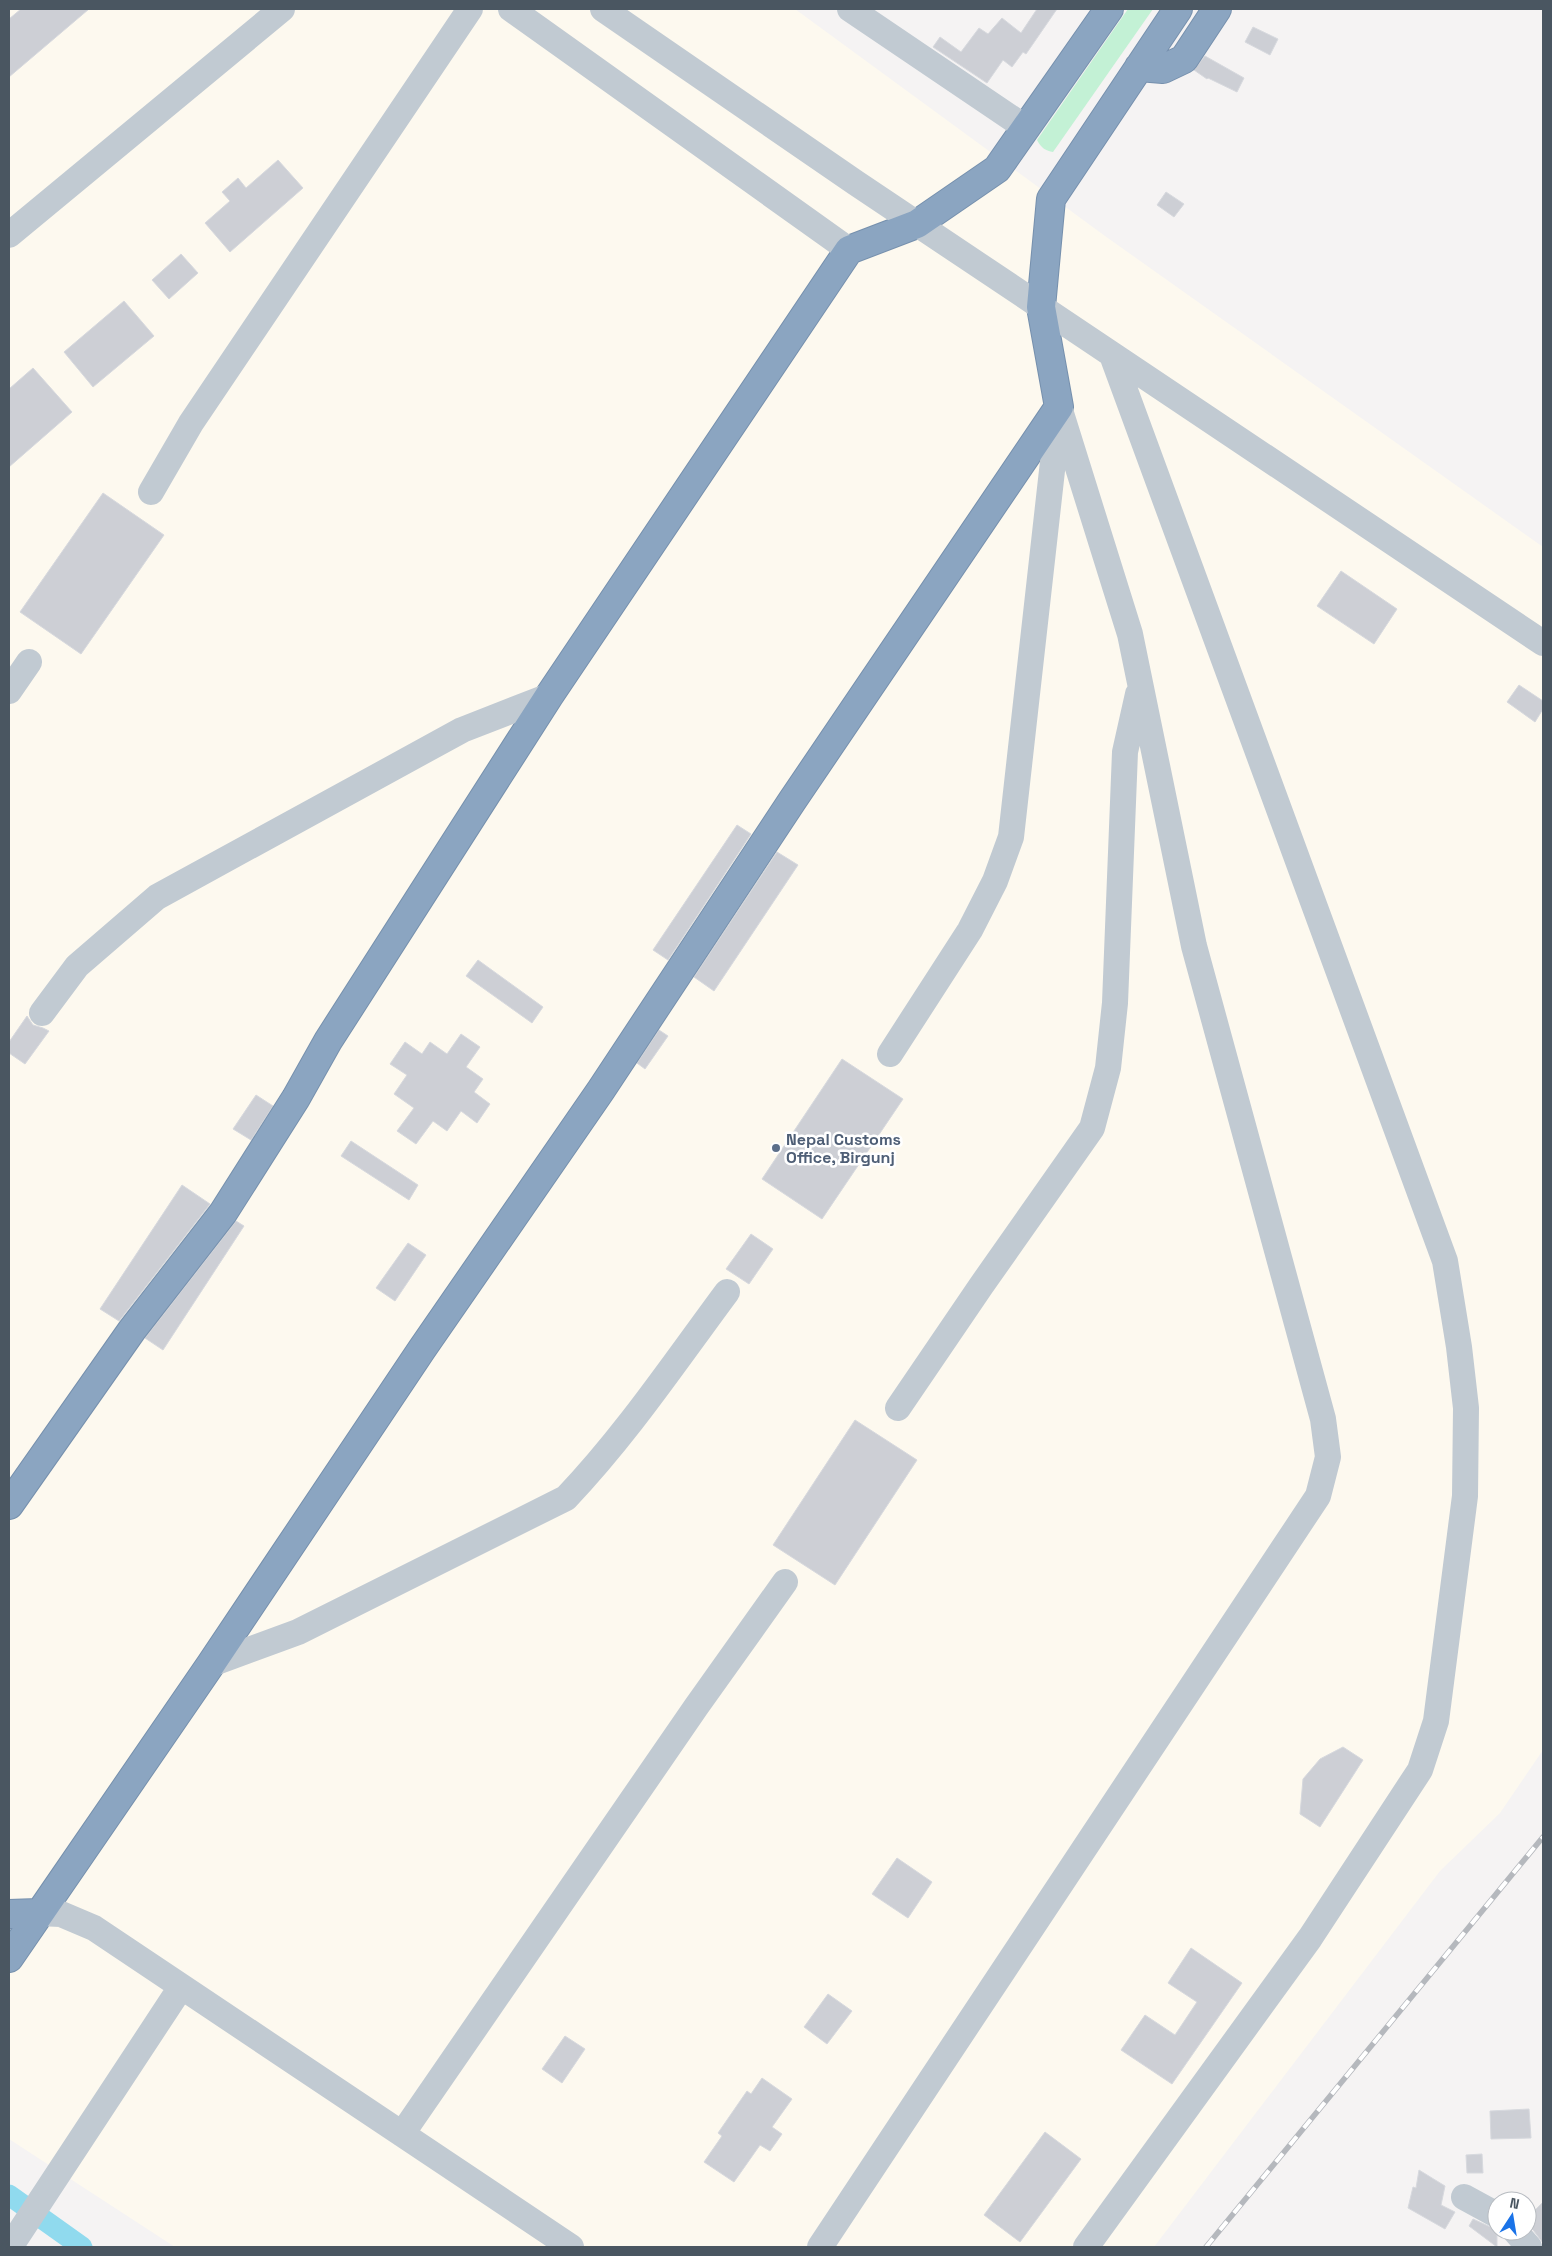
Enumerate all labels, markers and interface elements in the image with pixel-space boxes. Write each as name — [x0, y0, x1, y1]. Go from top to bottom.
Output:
place label: Nepal Customs Office, Birgunj — [786, 1129, 901, 1168]
marker: Nepal Customs Office, Birgunj — [770, 1142, 782, 1154]
north arrow — [1487, 2191, 1537, 2241]
text: N — [1508, 2194, 1521, 2213]

